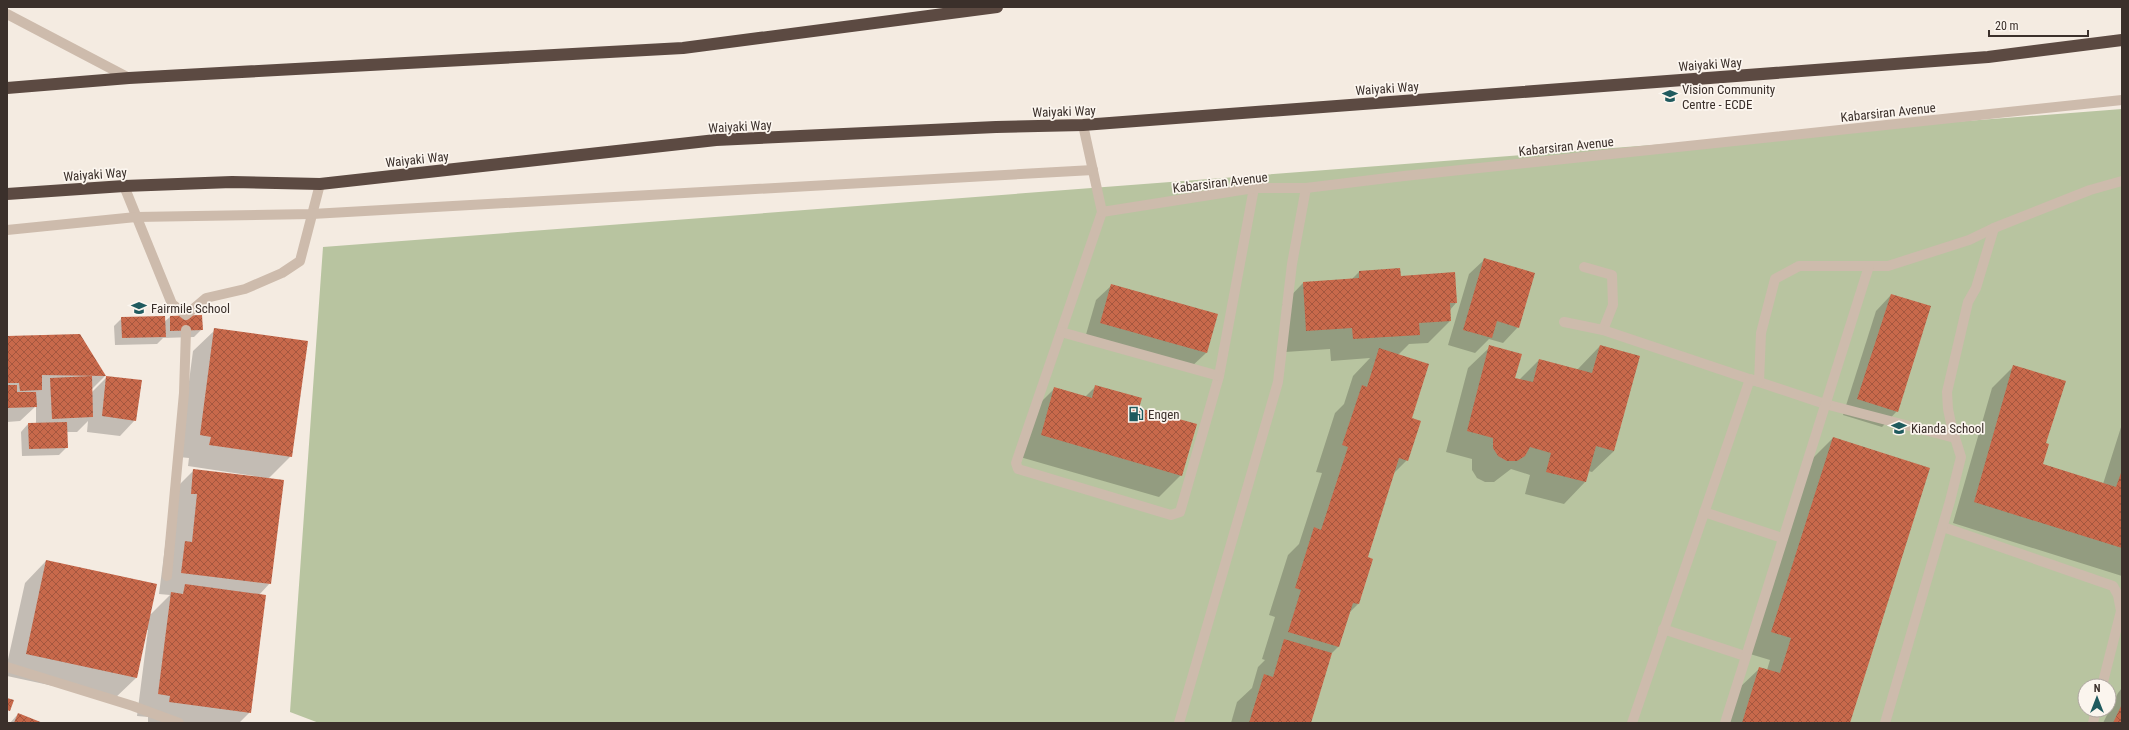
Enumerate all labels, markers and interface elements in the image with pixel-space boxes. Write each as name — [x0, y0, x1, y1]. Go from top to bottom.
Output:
scale bar — [1989, 12, 2088, 38]
text: 20 m — [1995, 19, 2019, 33]
street label: Waiyaki Way — [1678, 55, 1743, 74]
street label: Waiyaki Way — [1355, 79, 1420, 98]
place label: Vision Community Centre - ECDE — [1682, 82, 1776, 112]
school or university icon: Vision Community Centre - ECDE — [1661, 87, 1679, 105]
street label: Kabarsiran Avenue — [1840, 100, 1936, 125]
street label: Waiyaki Way — [1032, 103, 1097, 120]
street label: Waiyaki Way — [708, 117, 773, 136]
street label: Kabarsiran Avenue — [1518, 134, 1614, 159]
street label: Waiyaki Way — [385, 149, 450, 170]
street label: Waiyaki Way — [63, 165, 128, 184]
street label: Kabarsiran Avenue — [1172, 169, 1268, 196]
school or university icon: Fairmile School — [130, 299, 148, 317]
place label: Fairmile School — [151, 301, 230, 316]
fuel station icon: Engen — [1127, 405, 1145, 423]
place label: Engen — [1148, 407, 1180, 422]
school or university icon: Kianda School — [1890, 419, 1908, 437]
place label: Kianda School — [1911, 421, 1984, 436]
north arrow — [2077, 678, 2117, 718]
text: N — [2094, 682, 2101, 695]

